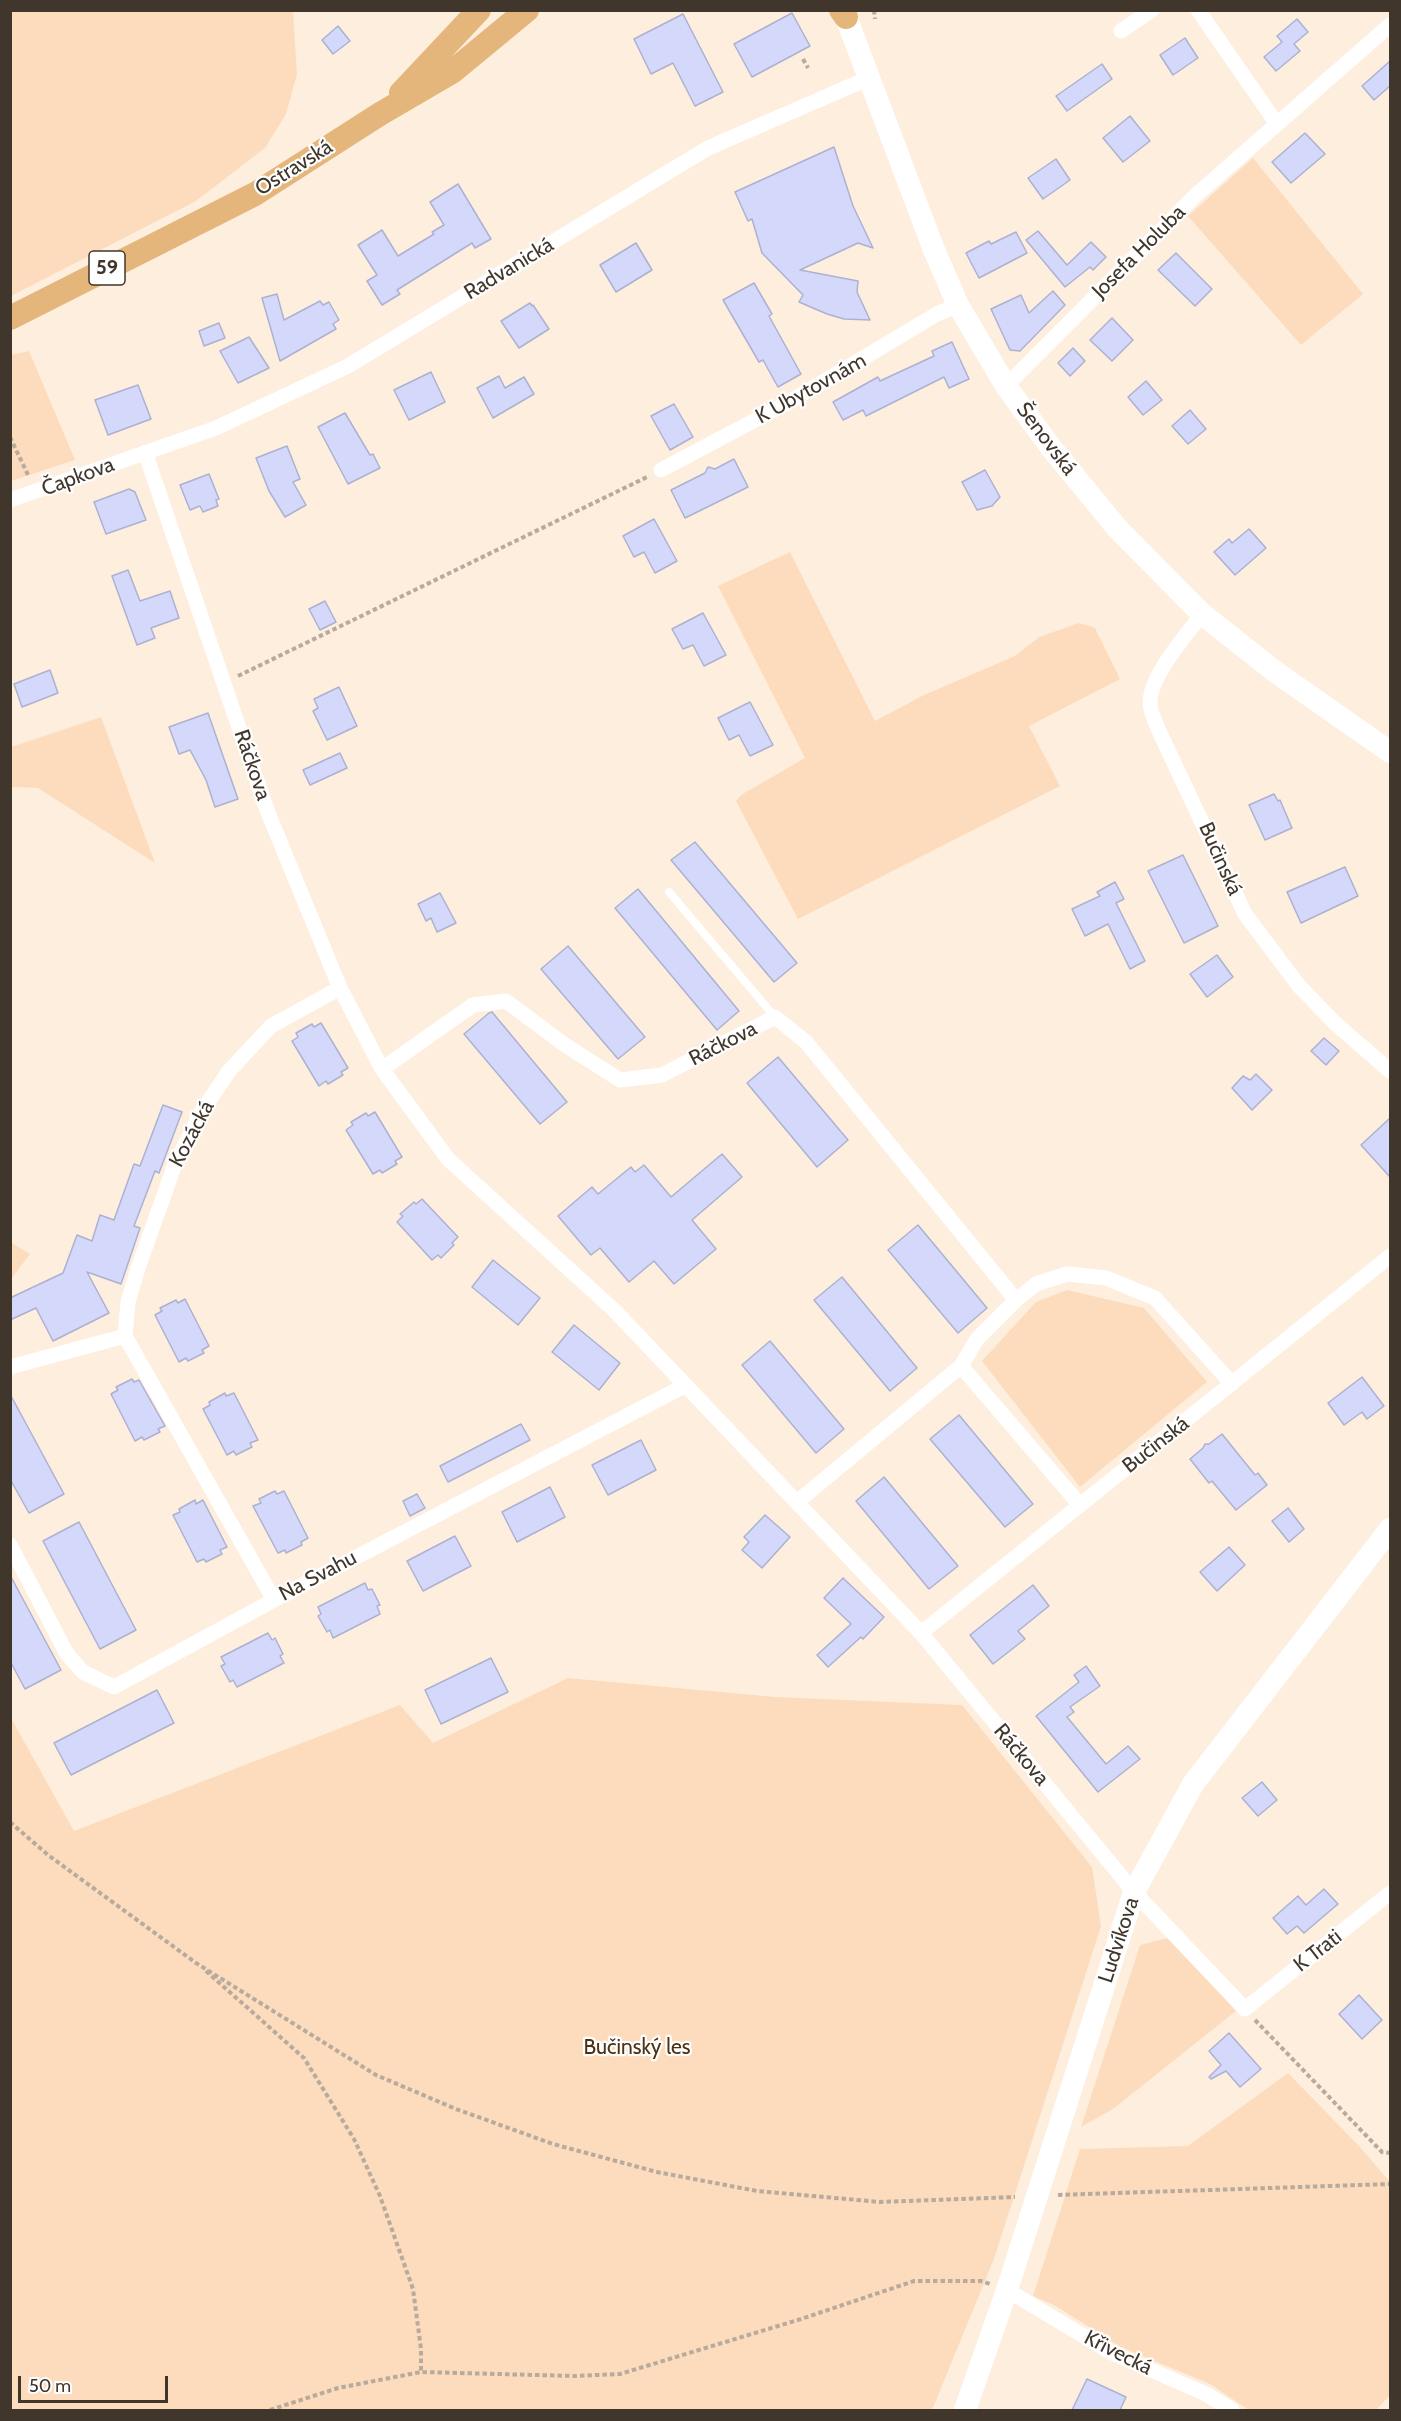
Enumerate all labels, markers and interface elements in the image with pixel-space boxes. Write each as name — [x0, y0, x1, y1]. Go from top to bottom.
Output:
street label: Ostravská — [251, 134, 337, 202]
street label: Josefa Holuba — [1087, 200, 1191, 304]
street label: Radvanická — [460, 233, 558, 305]
road number: 59 — [89, 251, 125, 285]
street label: K Ubytovnám — [751, 348, 871, 430]
street label: Šenovská — [1011, 398, 1081, 480]
street label: Čapkova — [38, 452, 118, 502]
street label: Ráčkova — [228, 726, 276, 804]
street label: Bučinská — [1193, 819, 1247, 899]
street label: Ráčkova — [685, 1016, 761, 1072]
street label: Kozácká — [164, 1097, 220, 1171]
street label: Bučinská — [1118, 1411, 1194, 1479]
street label: Na Svahu — [275, 1545, 361, 1607]
street label: Ráčkova — [988, 1719, 1054, 1791]
street label: Ludvíkova — [1093, 1894, 1145, 1986]
street label: K Trati — [1289, 1924, 1347, 1978]
park label: Bučinský les — [584, 2035, 690, 2061]
street label: Křivecká — [1080, 2325, 1156, 2381]
scale bar — [21, 2364, 171, 2402]
text: 50 m — [29, 2375, 71, 2397]

